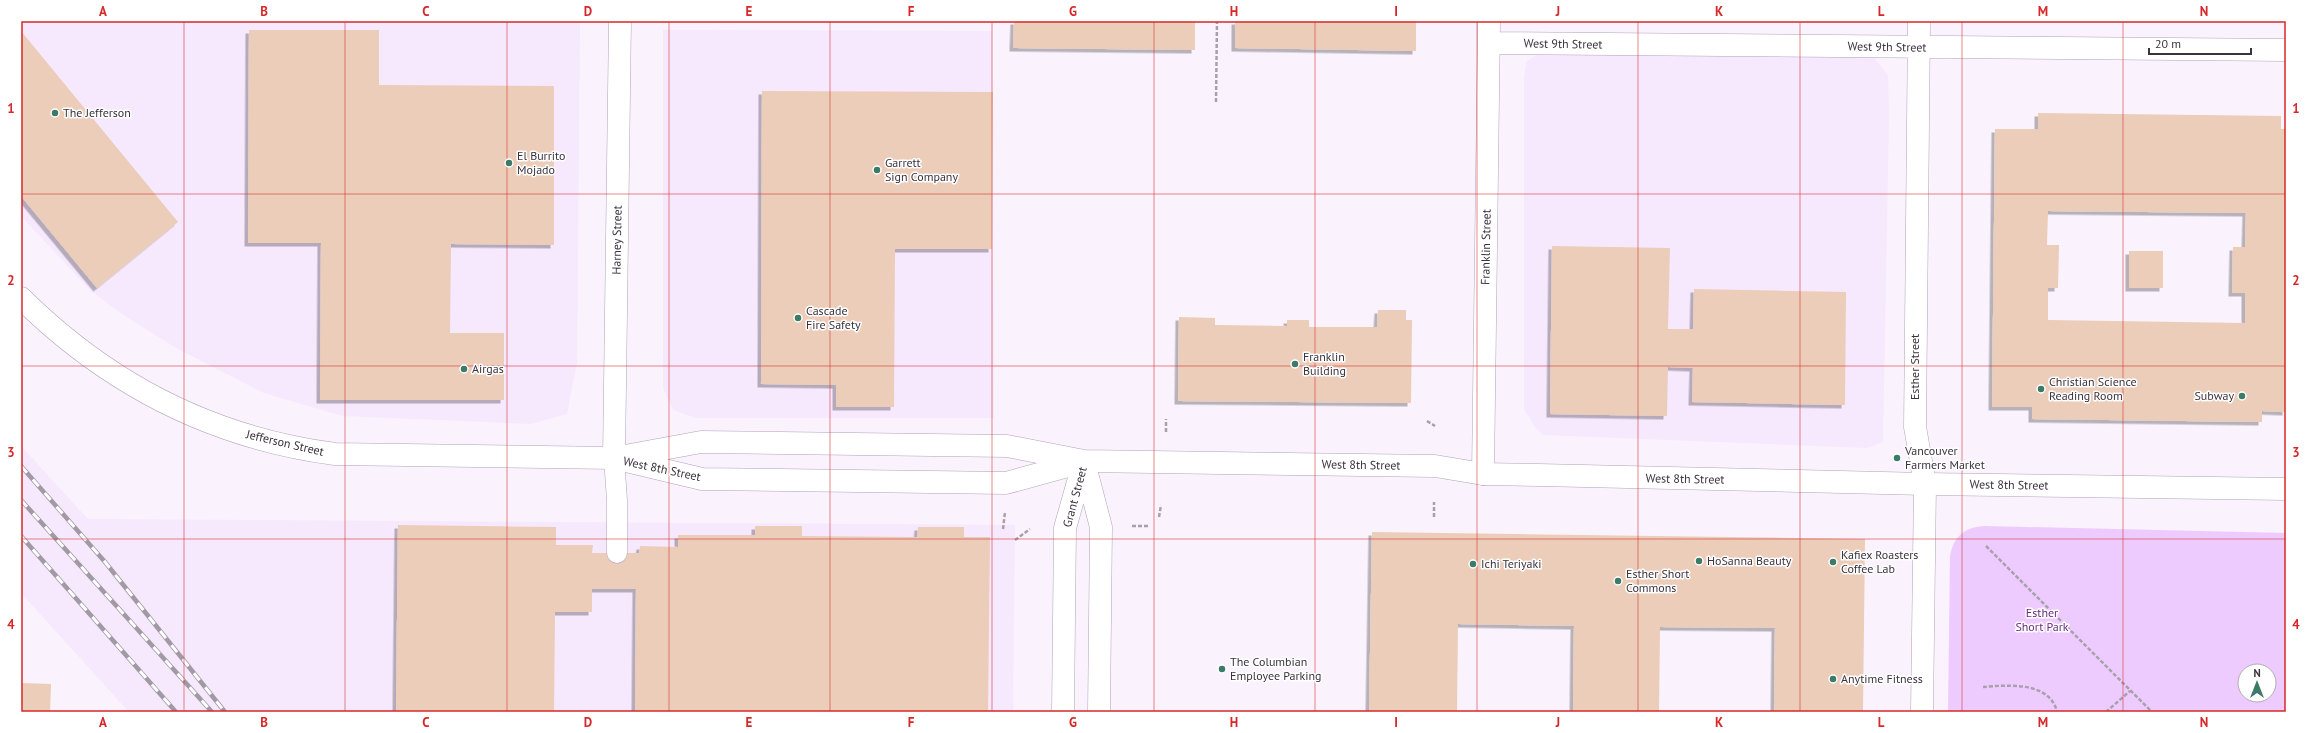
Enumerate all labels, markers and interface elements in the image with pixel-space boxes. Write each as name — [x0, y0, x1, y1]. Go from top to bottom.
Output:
text: A — [99, 3, 107, 20]
text: B — [260, 3, 268, 20]
text: C — [422, 3, 430, 20]
text: D — [584, 3, 592, 20]
text: E — [746, 3, 753, 20]
text: F — [908, 3, 915, 20]
text: G — [1069, 3, 1077, 20]
text: H — [1230, 3, 1238, 20]
text: I — [1394, 3, 1398, 20]
text: J — [1555, 3, 1560, 20]
text: K — [1715, 3, 1723, 20]
text: L — [1878, 3, 1885, 20]
text: M — [2038, 3, 2048, 20]
text: N — [2200, 3, 2208, 20]
scale bar — [2149, 30, 2251, 56]
street label: West 9th Street — [1523, 35, 1603, 52]
text: 20 m — [2155, 36, 2181, 51]
street label: West 9th Street — [1847, 38, 1927, 55]
text: 1 — [7, 100, 15, 117]
text: 1 — [2292, 100, 2300, 117]
place label: The Jefferson — [63, 105, 131, 120]
marker: The Jefferson — [50, 108, 60, 118]
place label: El Burrito Mojado — [517, 148, 565, 177]
place label: Garrett Sign Company — [885, 155, 958, 184]
marker: El Burrito Mojado — [504, 158, 514, 168]
marker: Garrett Sign Company — [872, 165, 882, 175]
street label: Harney Street — [608, 205, 625, 275]
street label: Franklin Street — [1477, 209, 1494, 285]
text: 2 — [7, 272, 15, 289]
text: 2 — [2292, 272, 2300, 289]
place label: Cascade Fire Safety — [806, 303, 861, 332]
marker: Cascade Fire Safety — [793, 313, 803, 323]
street label: Esther Street — [1907, 334, 1922, 400]
place label: Franklin Building — [1303, 349, 1346, 378]
marker: Franklin Building — [1290, 359, 1300, 369]
place label: Airgas — [472, 361, 504, 376]
marker: Airgas — [459, 364, 469, 374]
place label: Christian Science Reading Room — [2049, 374, 2137, 403]
marker: Christian Science Reading Room — [2036, 384, 2046, 394]
place label: Subway — [2194, 388, 2234, 403]
marker: Subway — [2237, 391, 2247, 401]
street label: Jefferson Street — [244, 426, 325, 459]
place label: Vancouver Farmers Market — [1904, 443, 1985, 472]
text: 3 — [7, 444, 15, 461]
text: 3 — [2292, 444, 2300, 461]
street label: West 8th Street — [622, 453, 702, 484]
marker: Vancouver Farmers Market — [1892, 453, 1902, 463]
street label: West 8th Street — [1321, 456, 1401, 473]
street label: Grant Street — [1059, 465, 1090, 529]
street label: West 8th Street — [1645, 470, 1725, 487]
street label: West 8th Street — [1969, 476, 2049, 493]
place label: Kafiex Roasters Coffee Lab — [1841, 547, 1918, 576]
place label: HoSanna Beauty — [1707, 553, 1792, 568]
place label: Ichi Teriyaki — [1481, 556, 1542, 571]
marker: HoSanna Beauty — [1694, 556, 1704, 566]
marker: Kafiex Roasters Coffee Lab — [1828, 557, 1838, 567]
marker: Ichi Teriyaki — [1468, 559, 1478, 569]
place label: Esther Short Commons — [1626, 566, 1689, 595]
marker: Esther Short Commons — [1613, 576, 1623, 586]
park label: Esther Short Park — [2015, 605, 2069, 634]
text: 4 — [7, 616, 15, 633]
text: 4 — [2292, 616, 2300, 633]
place label: The Columbian Employee Parking — [1230, 654, 1321, 683]
north arrow — [2237, 663, 2277, 703]
marker: The Columbian Employee Parking — [1217, 664, 1227, 674]
text: N — [2253, 666, 2261, 680]
place label: Anytime Fitness — [1841, 671, 1923, 686]
marker: Anytime Fitness — [1828, 674, 1838, 684]
text: A — [99, 714, 107, 731]
text: B — [260, 714, 268, 731]
text: C — [422, 714, 430, 731]
text: D — [584, 714, 592, 731]
text: E — [746, 714, 753, 731]
text: F — [908, 714, 915, 731]
text: G — [1069, 714, 1077, 731]
text: H — [1230, 714, 1238, 731]
text: I — [1394, 714, 1398, 731]
text: J — [1555, 714, 1560, 731]
text: K — [1715, 714, 1723, 731]
text: L — [1878, 714, 1885, 731]
text: M — [2038, 714, 2048, 731]
text: N — [2200, 714, 2208, 731]

